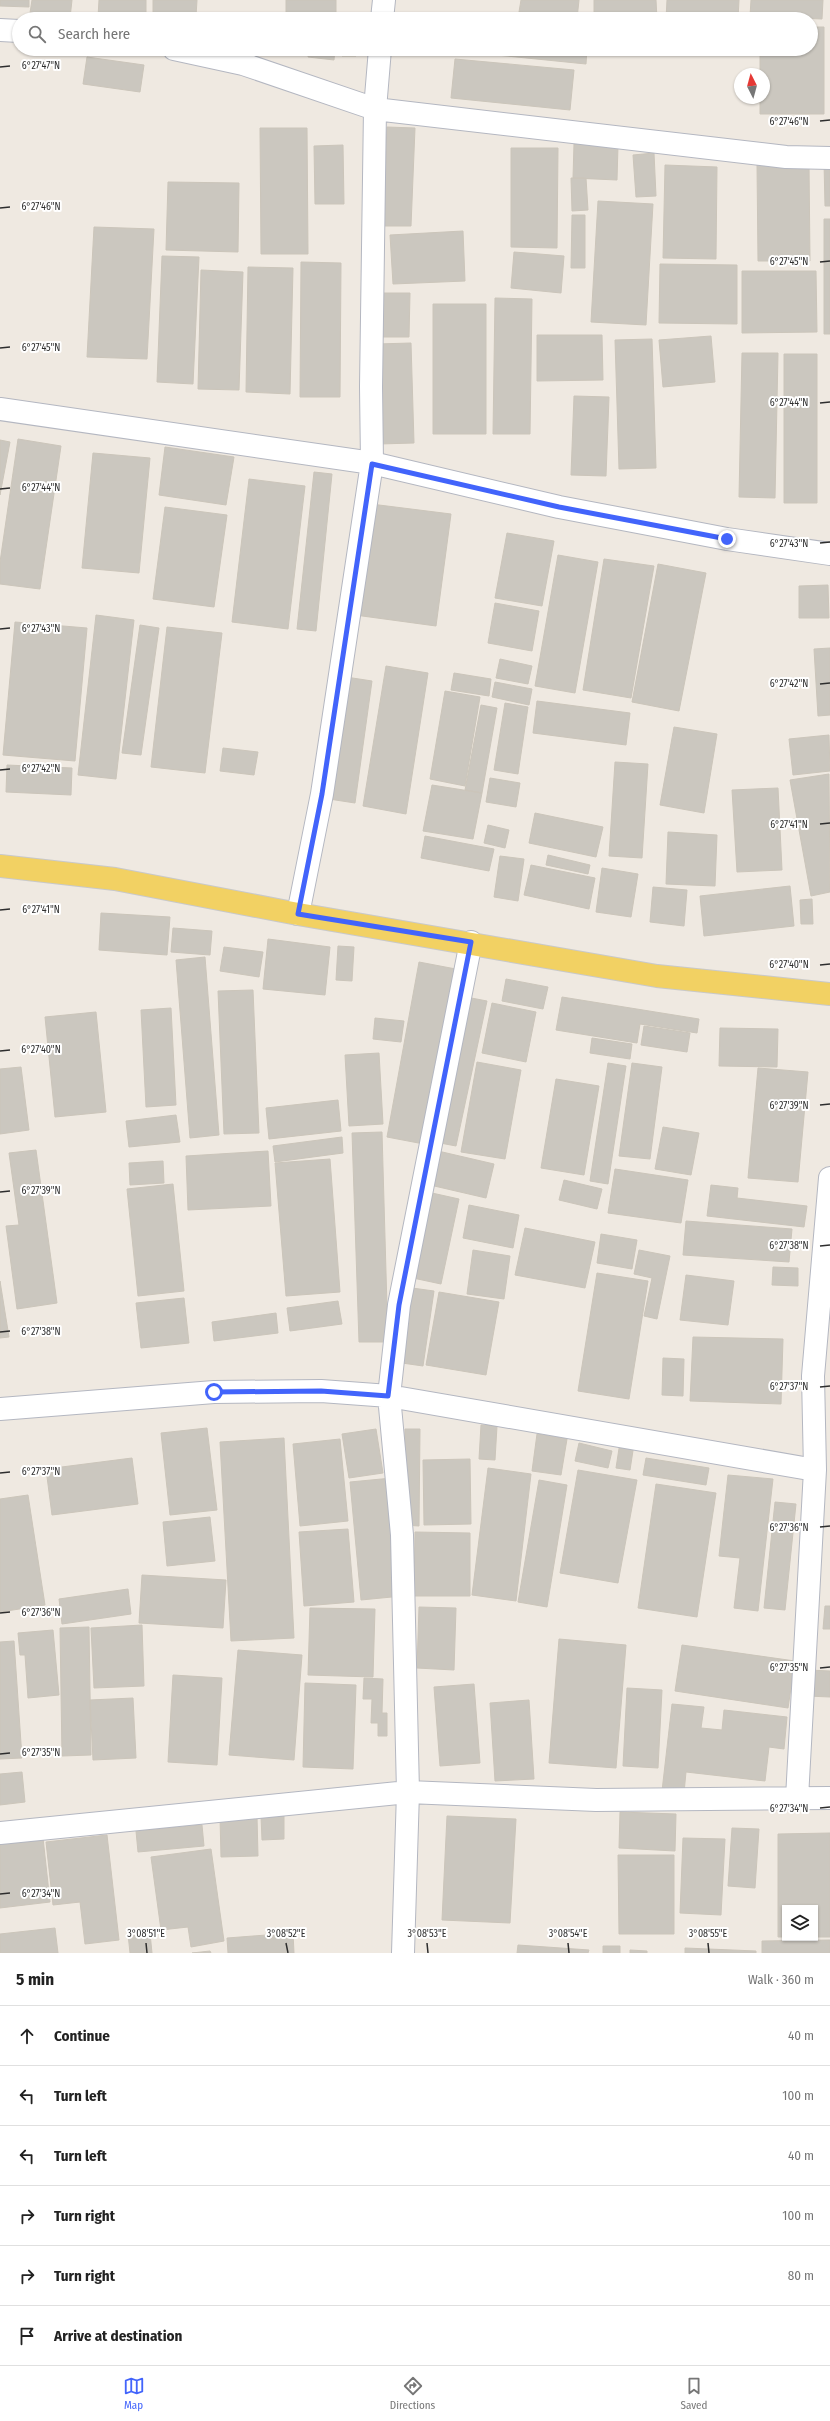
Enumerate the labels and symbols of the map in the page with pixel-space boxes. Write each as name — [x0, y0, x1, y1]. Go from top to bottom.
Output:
text: 6°27'47"N — [22, 60, 60, 72]
north arrow — [734, 68, 770, 104]
text: 6°27'46"N — [769, 116, 809, 128]
text: 6°27'46"N — [21, 201, 61, 213]
text: 6°27'45"N — [770, 256, 808, 268]
text: 6°27'45"N — [22, 342, 60, 354]
text: 6°27'44"N — [770, 397, 808, 409]
text: 6°27'44"N — [22, 482, 60, 494]
route end — [718, 530, 736, 548]
text: 6°27'43"N — [770, 538, 808, 550]
text: 6°27'43"N — [22, 623, 60, 635]
text: 6°27'42"N — [770, 678, 808, 690]
text: 6°27'42"N — [22, 763, 60, 775]
text: 6°27'41"N — [770, 819, 808, 831]
text: 6°27'41"N — [22, 904, 60, 916]
text: 6°27'40"N — [769, 959, 809, 971]
text: 6°27'40"N — [21, 1044, 61, 1056]
text: 6°27'39"N — [769, 1100, 809, 1112]
text: 6°27'39"N — [21, 1185, 61, 1197]
text: 6°27'38"N — [769, 1240, 809, 1252]
text: 6°27'38"N — [21, 1326, 61, 1338]
text: 6°27'37"N — [770, 1381, 808, 1393]
route start — [205, 1383, 223, 1401]
text: 6°27'37"N — [22, 1466, 60, 1478]
text: 6°27'36"N — [769, 1522, 809, 1534]
text: 6°27'36"N — [21, 1607, 61, 1619]
text: 6°27'35"N — [770, 1662, 808, 1674]
text: 6°27'35"N — [22, 1747, 60, 1759]
text: 6°27'34"N — [770, 1803, 808, 1815]
text: 6°27'34"N — [22, 1888, 60, 1900]
text: 3°08'51"E — [127, 1928, 165, 1940]
text: 3°08'52"E — [267, 1928, 306, 1940]
text: 3°08'53"E — [408, 1928, 447, 1940]
text: 3°08'54"E — [549, 1928, 588, 1940]
text: 3°08'55"E — [689, 1928, 728, 1940]

